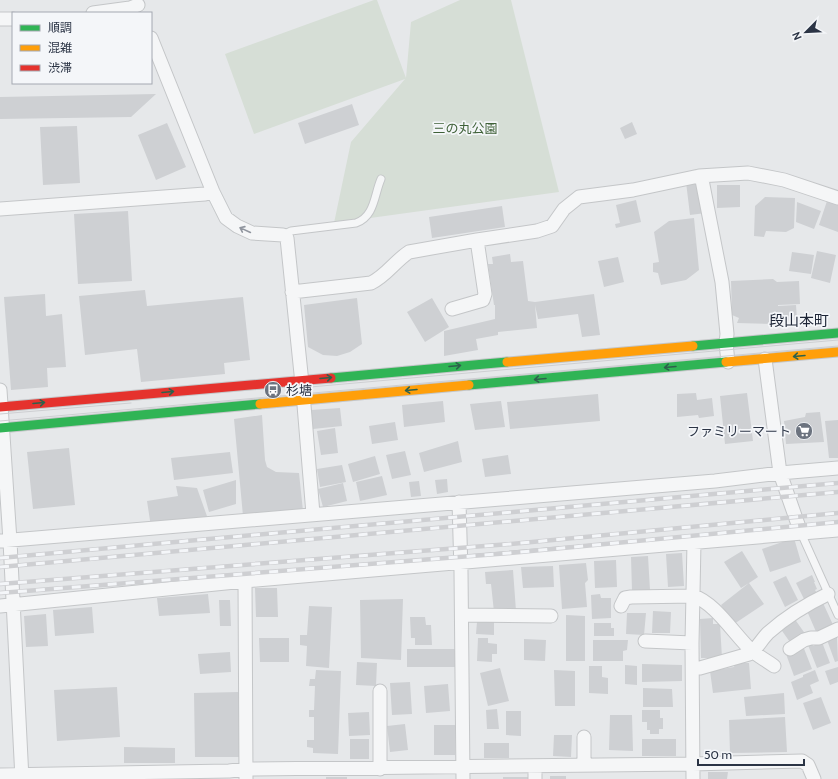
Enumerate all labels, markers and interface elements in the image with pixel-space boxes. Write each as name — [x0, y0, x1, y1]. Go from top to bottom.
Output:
legend — [12, 12, 152, 84]
north arrow — [786, 12, 826, 52]
text: 順調 — [48, 20, 72, 35]
text: N — [789, 30, 805, 42]
text: 混雑 — [48, 40, 72, 55]
text: 渋滞 — [48, 60, 72, 75]
park label: 三の丸公園 — [432, 120, 498, 136]
one-way arrow — [239, 226, 251, 233]
district label: 段山本町 — [769, 312, 829, 330]
one-way arrow — [793, 352, 806, 359]
one-way arrow — [448, 363, 461, 370]
one-way arrow — [664, 364, 677, 371]
one-way arrow — [319, 374, 332, 381]
one-way arrow — [534, 375, 547, 382]
bus stop icon: 杉塘 — [263, 380, 283, 400]
place label: 杉塘 — [286, 382, 312, 398]
one-way arrow — [405, 387, 418, 394]
one-way arrow — [161, 388, 174, 395]
one-way arrow — [32, 400, 45, 407]
supermarket icon: ファミリーマート — [794, 421, 814, 441]
place label: ファミリーマート — [687, 423, 791, 439]
scale bar — [698, 741, 804, 767]
text: 50 m — [704, 747, 732, 762]

